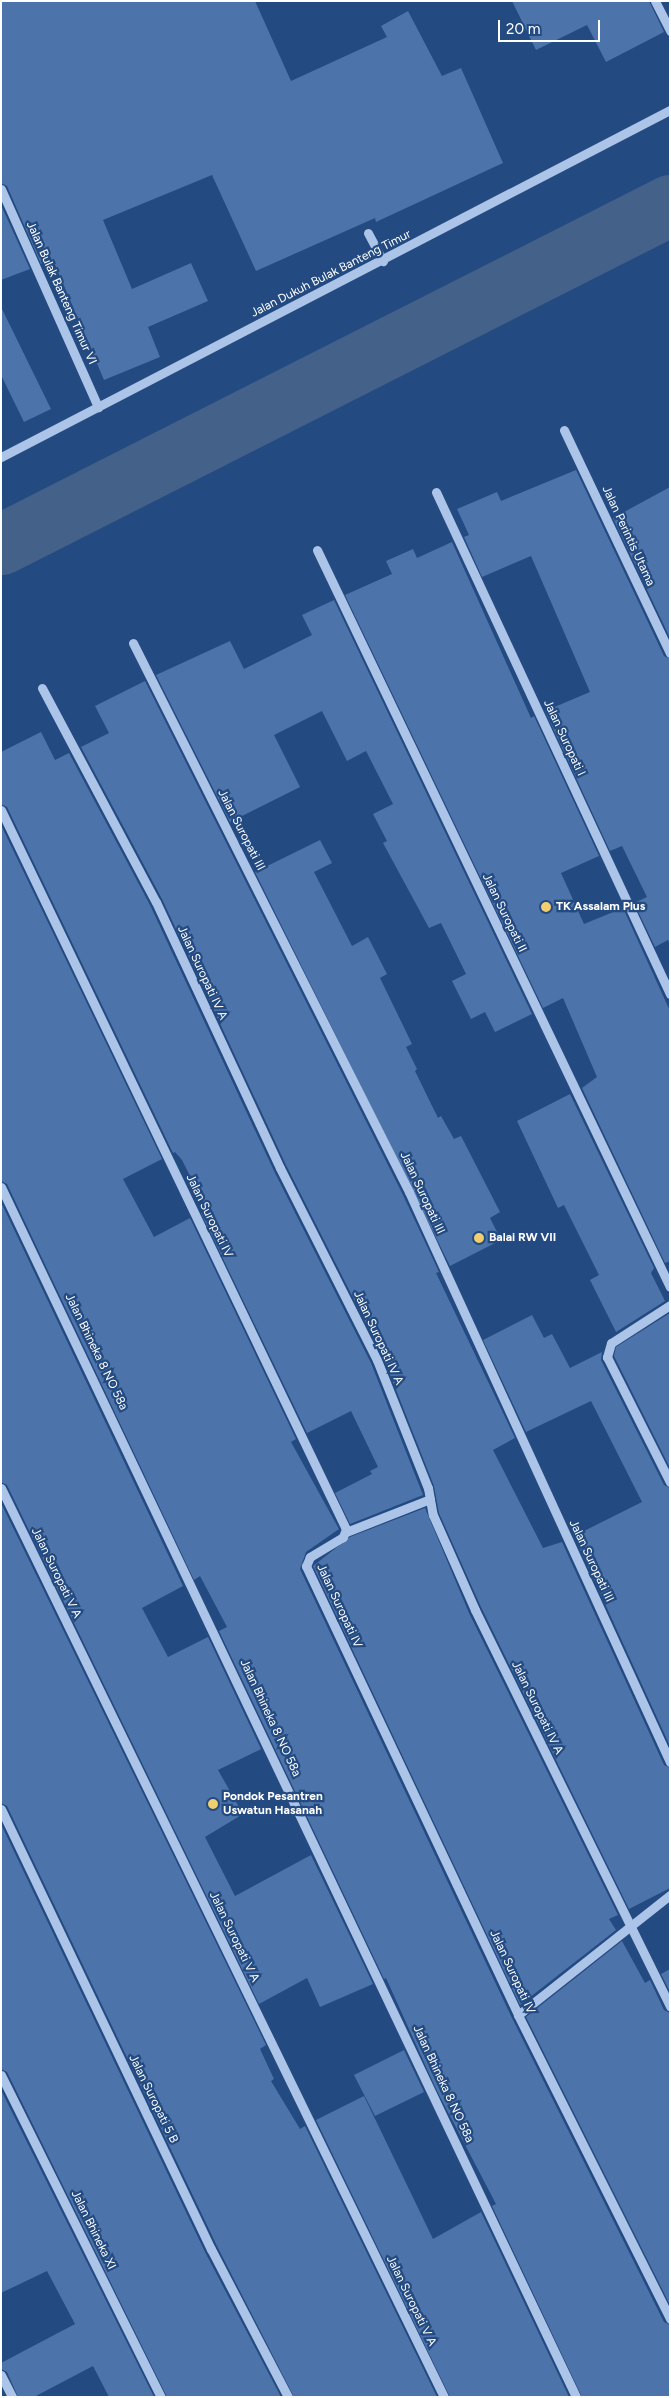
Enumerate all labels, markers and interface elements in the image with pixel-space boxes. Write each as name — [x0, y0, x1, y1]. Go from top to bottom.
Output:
scale bar — [501, 10, 604, 42]
text: 20 m — [506, 20, 540, 38]
street label: Jalan Bulak Banteng Timur VI — [23, 219, 99, 367]
street label: Jalan Dukuh Bulak Banteng Timur — [249, 227, 413, 321]
street label: Jalan Perintis Utama — [598, 484, 658, 588]
street label: Jalan Suropati I — [540, 698, 588, 778]
street label: Jalan Suropati III — [214, 787, 268, 873]
street label: Jalan Suropati II — [479, 871, 529, 955]
place label: TK Assalam Plus — [556, 900, 645, 914]
marker: TK Assalam Plus — [540, 901, 552, 913]
street label: Jalan Suropati IV A — [174, 924, 230, 1022]
street label: Jalan Suropati III — [397, 1150, 447, 1236]
street label: Jalan Suropati IV — [183, 1172, 235, 1260]
place label: Balai RW VII — [489, 1231, 556, 1245]
marker: Balai RW VII — [473, 1232, 485, 1244]
street label: Jalan Suropati IV A — [350, 1289, 406, 1387]
street label: Jalan Bhineka 8 NO 58a — [62, 1291, 130, 1413]
street label: Jalan Suropati III — [566, 1518, 616, 1604]
street label: Jalan Suropati V A — [28, 1525, 84, 1621]
street label: Jalan Suropati IV — [313, 1562, 365, 1650]
street label: Jalan Bhineka 8 NO 58a — [236, 1657, 304, 1779]
street label: Jalan Suropati IV A — [508, 1659, 566, 1757]
place label: Pondok Pesantren Uswatun Hasanah — [223, 1790, 323, 1818]
marker: Pondok Pesantren Uswatun Hasanah — [207, 1798, 219, 1810]
street label: Jalan Suropati V A — [206, 1889, 262, 1985]
street label: Jalan Suropati IV — [486, 1928, 538, 2016]
street label: Jalan Bhineka 8 NO 58a — [409, 2023, 477, 2145]
street label: Jalan Suropati 5 B — [125, 2052, 181, 2146]
street label: Jalan Bhineka XI — [68, 2188, 118, 2272]
street label: Jalan Suropati V A — [383, 2253, 439, 2349]

